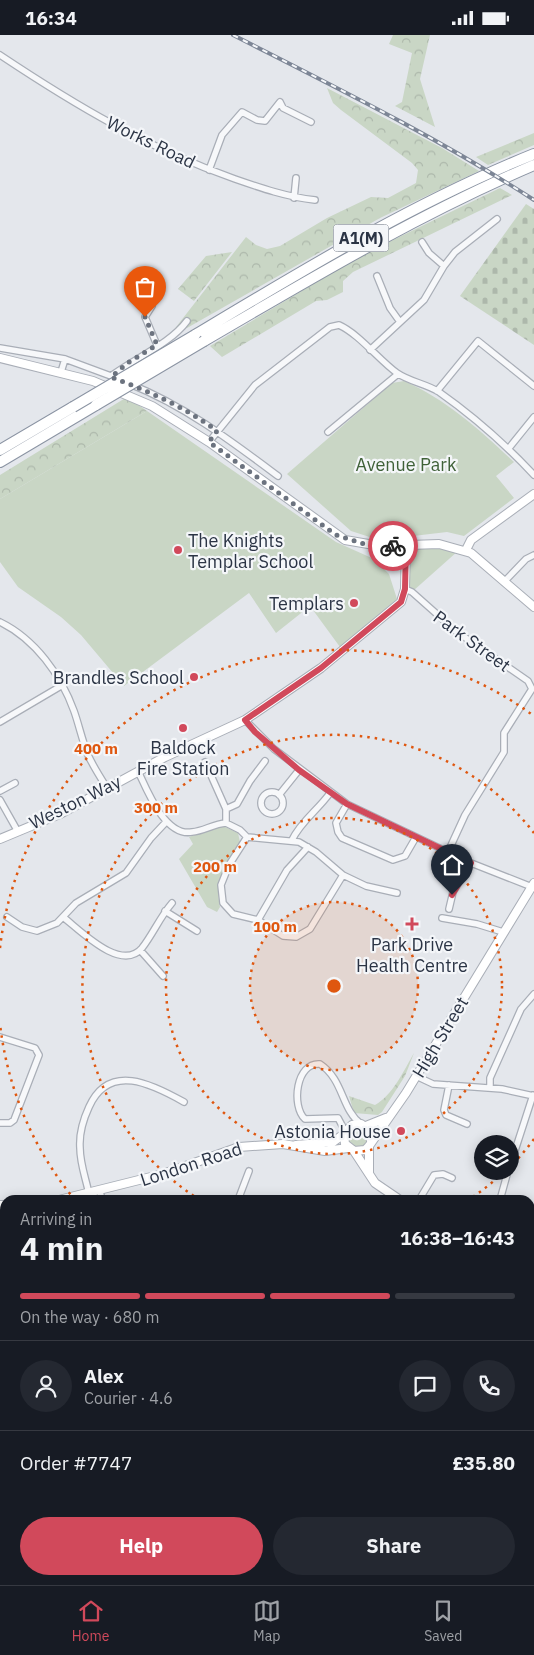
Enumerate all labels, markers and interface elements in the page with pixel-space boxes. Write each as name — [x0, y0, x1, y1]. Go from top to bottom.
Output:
text: 16:34 — [25, 6, 77, 30]
street label: Works Road — [103, 111, 199, 173]
road number: A1(M) — [334, 225, 388, 252]
pin — [124, 266, 166, 317]
icon: bag — [131, 273, 159, 301]
park label: Avenue Park — [356, 453, 457, 476]
courier — [368, 521, 418, 571]
place label: The Knights Templar School — [188, 529, 313, 573]
icon: bike — [379, 532, 407, 560]
marker: The Knights Templar School — [172, 544, 184, 556]
place label: Templars — [269, 592, 344, 615]
marker: Templars — [348, 597, 360, 609]
street label: Park Street — [429, 605, 515, 677]
place label: Brandles School — [53, 666, 184, 689]
marker: Brandles School — [188, 671, 200, 683]
marker: Baldock Fire Station — [177, 722, 189, 734]
place label: Baldock Fire Station — [137, 736, 229, 780]
text: 400 m — [74, 739, 118, 758]
street label: Weston Way — [25, 770, 125, 834]
text: 300 m — [134, 798, 178, 817]
pin — [431, 844, 473, 895]
icon: home — [438, 851, 466, 879]
text: 200 m — [193, 857, 237, 876]
text: 100 m — [253, 917, 297, 936]
marker: Park Drive Health Centre — [405, 917, 419, 931]
place label: Park Drive Health Centre — [356, 933, 468, 977]
centre of rings — [325, 977, 343, 995]
street label: High Street — [407, 992, 473, 1082]
place label: Astonia House — [274, 1120, 391, 1143]
marker: Astonia House — [395, 1125, 407, 1137]
map controls — [474, 1135, 519, 1180]
button: layers — [474, 1135, 519, 1180]
street label: London Road — [137, 1137, 245, 1191]
text: Arriving in — [20, 1209, 92, 1229]
text: 16:38–16:43 — [400, 1226, 515, 1250]
text: 4 min — [20, 1227, 104, 1269]
text: On the way · 680 m — [20, 1307, 159, 1327]
button: person — [20, 1360, 72, 1412]
button: chat — [399, 1360, 451, 1412]
button: phone — [463, 1360, 515, 1412]
text: Alex — [84, 1364, 124, 1388]
text: Courier · 4.6 — [84, 1388, 173, 1408]
text: Order #7747 — [20, 1451, 132, 1475]
text: £35.80 — [452, 1451, 515, 1475]
button: Help — [20, 1517, 263, 1575]
button: Share — [273, 1517, 515, 1575]
tab: Home — [72, 1597, 109, 1645]
tab: Map — [253, 1597, 281, 1645]
tab: Saved — [424, 1597, 462, 1645]

